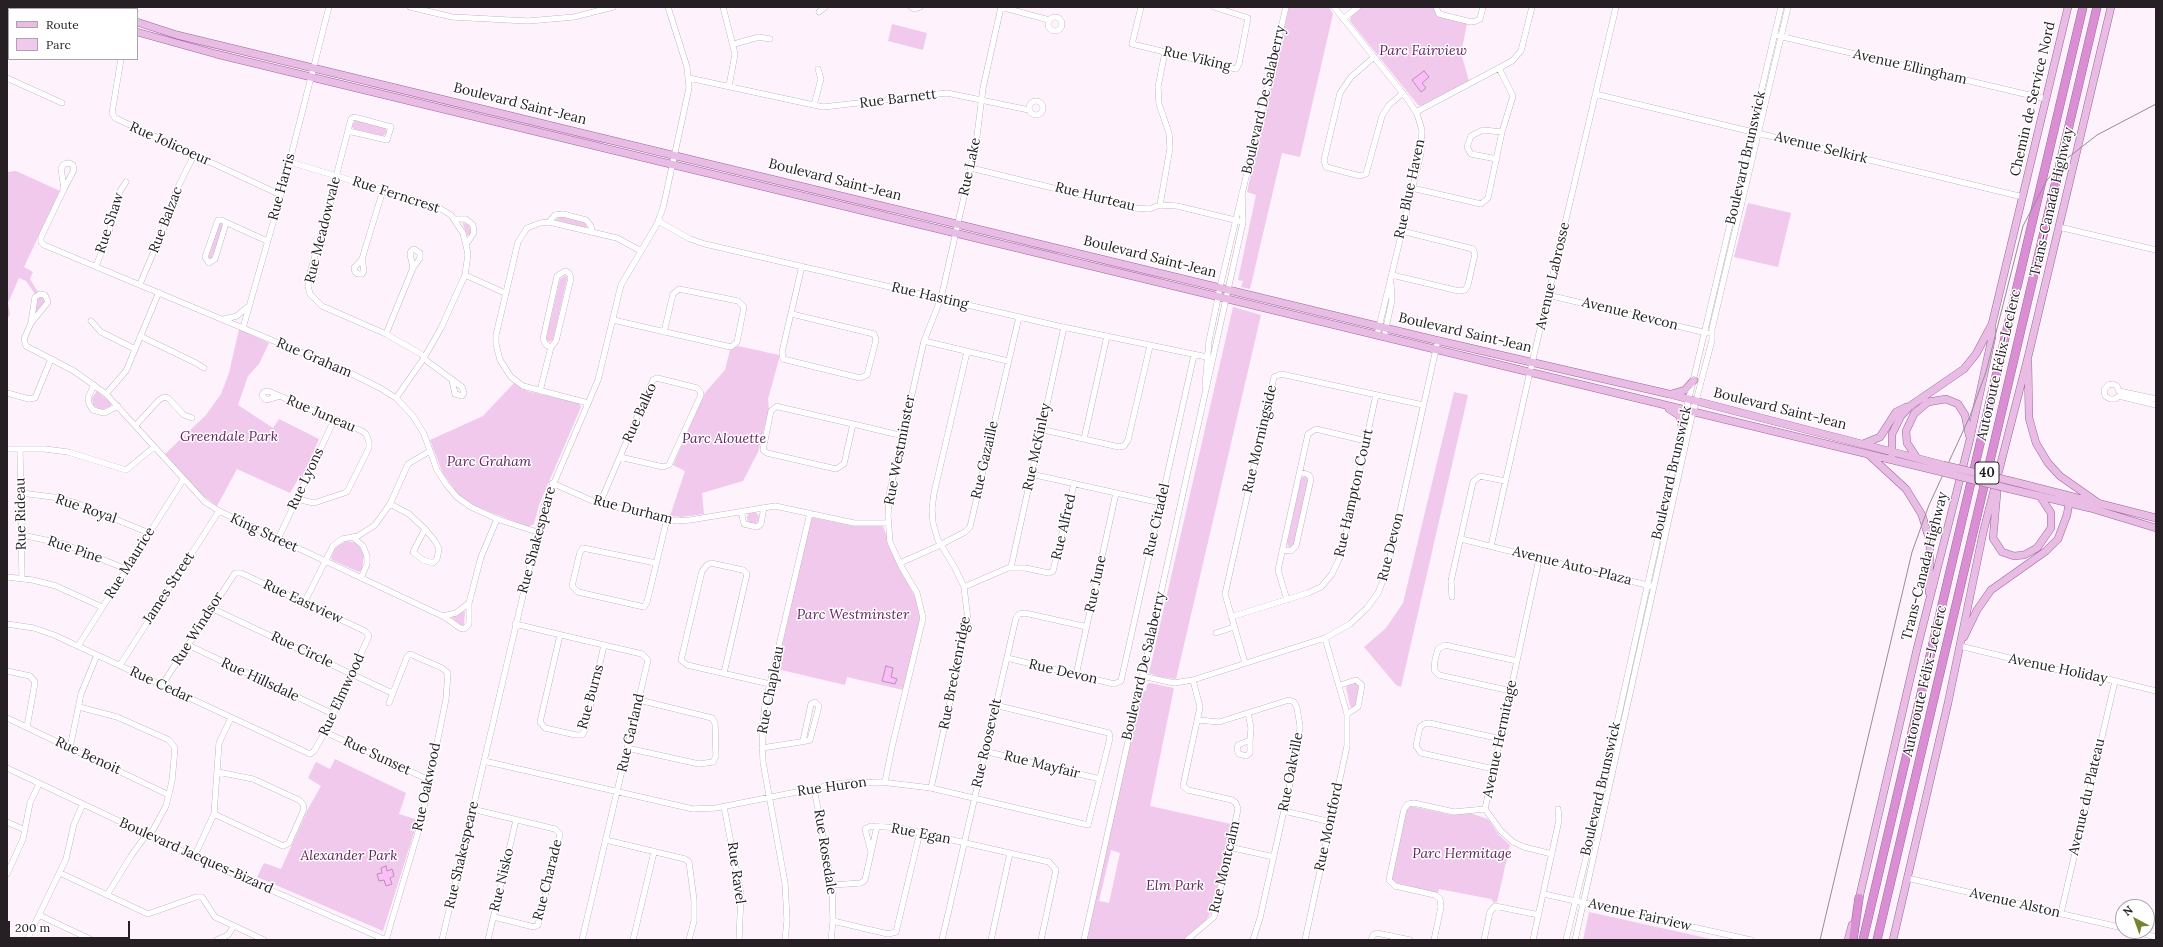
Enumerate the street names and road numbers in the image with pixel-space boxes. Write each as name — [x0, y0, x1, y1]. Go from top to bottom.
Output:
street label: Chemin de Service Nord — [2007, 20, 2059, 178]
street label: Boulevard De Salaberry — [1239, 24, 1289, 176]
street label: Rue Viking — [1162, 43, 1232, 75]
street label: Avenue Ellingham — [1852, 46, 1968, 88]
street label: Boulevard Saint-Jean — [452, 79, 588, 129]
street label: Rue Barnett — [859, 86, 937, 112]
street label: Boulevard Brunswick — [1722, 89, 1770, 227]
street label: Rue Jolicoeur — [127, 119, 213, 169]
street label: Trans-Canada Highway — [2027, 126, 2077, 278]
street label: Avenue Selkirk — [1773, 128, 1869, 168]
street label: Rue Lake — [956, 136, 984, 198]
street label: Rue Blue Haven — [1391, 138, 1429, 240]
street label: Rue Harris — [265, 152, 299, 222]
street label: Boulevard Saint-Jean — [767, 155, 903, 205]
street label: Rue Ferncrest — [350, 173, 442, 217]
street label: Rue Meadowvale — [302, 175, 344, 285]
street label: Rue Hurteau — [1053, 179, 1137, 215]
street label: Rue Balzac — [146, 184, 186, 256]
street label: Rue Shaw — [92, 190, 128, 256]
street label: Avenue Labrosse — [1532, 221, 1574, 331]
street label: Boulevard Saint-Jean — [1082, 232, 1218, 282]
street label: Rue Hasting — [890, 279, 970, 313]
street label: Autoroute Félix-Leclerc — [1973, 288, 2025, 442]
street label: Avenue Revcon — [1580, 294, 1680, 334]
street label: Boulevard Saint-Jean — [1397, 309, 1533, 357]
street label: Rue Graham — [274, 335, 354, 381]
street label: Rue Balko — [619, 380, 661, 446]
street label: Rue Morningside — [1239, 383, 1281, 495]
street label: Boulevard Saint-Jean — [1712, 384, 1848, 434]
street label: Rue Juneau — [284, 392, 358, 436]
street label: Rue Westminster — [881, 394, 919, 506]
street label: Rue McKinley — [1020, 402, 1054, 492]
street label: Boulevard Brunswick — [1648, 404, 1696, 542]
street label: Rue Gazaille — [968, 419, 1002, 501]
street label: Rue Hampton Court — [1331, 427, 1377, 559]
street label: Rue Lyons — [284, 445, 328, 513]
road number: 40 — [1975, 462, 1999, 484]
street label: Rue Rideau — [12, 478, 30, 550]
street label: Rue Citadel — [1140, 482, 1174, 558]
street label: Rue Shakespeare — [515, 485, 559, 595]
street label: Trans-Canada Highway — [1898, 490, 1952, 642]
street label: Rue Royal — [53, 491, 119, 527]
street label: Rue Durham — [592, 492, 674, 528]
street label: Rue Alfred — [1048, 492, 1080, 562]
street label: King Street — [227, 510, 301, 556]
street label: Rue Devon — [1374, 511, 1408, 583]
street label: Rue Maurice — [101, 524, 159, 602]
street label: Rue Pine — [45, 533, 105, 567]
street label: Avenue Auto-Plaza — [1511, 543, 1633, 589]
street label: James Street — [140, 549, 198, 627]
street label: Rue June — [1082, 554, 1110, 614]
street label: Rue Eastview — [260, 576, 346, 628]
street label: Rue Windsor — [169, 589, 227, 669]
street label: Boulevard De Salaberry — [1119, 590, 1169, 742]
street label: Autoroute Félix-Leclerc — [1899, 604, 1951, 758]
street label: Rue Breckenridge — [936, 615, 974, 731]
street label: Rue Circle — [268, 628, 336, 672]
street label: Rue Chapleau — [754, 645, 788, 735]
street label: Avenue Holiday — [2007, 650, 2109, 688]
street label: Rue Elmwood — [316, 651, 368, 739]
street label: Rue Hillsdale — [218, 655, 302, 705]
street label: Rue Devon — [1027, 656, 1099, 688]
street label: Rue Cedar — [127, 663, 195, 707]
street label: Rue Burns — [574, 663, 608, 731]
street label: Avenue Hermitage — [1479, 679, 1521, 799]
street label: Rue Garland — [614, 692, 648, 774]
street label: Rue Roosevelt — [969, 697, 1005, 789]
street label: Boulevard Brunswick — [1577, 720, 1625, 858]
street label: Rue Oakville — [1275, 731, 1307, 813]
street label: Rue Benoit — [52, 733, 124, 779]
street label: Rue Sunset — [341, 733, 413, 779]
street label: Avenue du Plateau — [2065, 737, 2109, 857]
street label: Rue Oakwood — [409, 741, 445, 833]
street label: Rue Mayfair — [1002, 747, 1082, 783]
street label: Rue Huron — [796, 774, 868, 800]
street label: Rue Montford — [1311, 781, 1347, 873]
street label: Rue Shakespeare — [441, 799, 483, 911]
street label: Rue Rosedale — [810, 808, 840, 896]
street label: Boulevard Jacques-Bizard — [116, 814, 276, 898]
street label: Rue Montcalm — [1206, 819, 1244, 915]
street label: Rue Egan — [890, 820, 952, 848]
street label: Rue Charade — [530, 838, 566, 922]
street label: Rue Ravel — [723, 841, 749, 905]
street label: Rue Nisko — [486, 846, 518, 914]
street label: Avenue Alston — [1968, 884, 2062, 922]
street label: Avenue Fairview — [1587, 895, 1693, 935]

